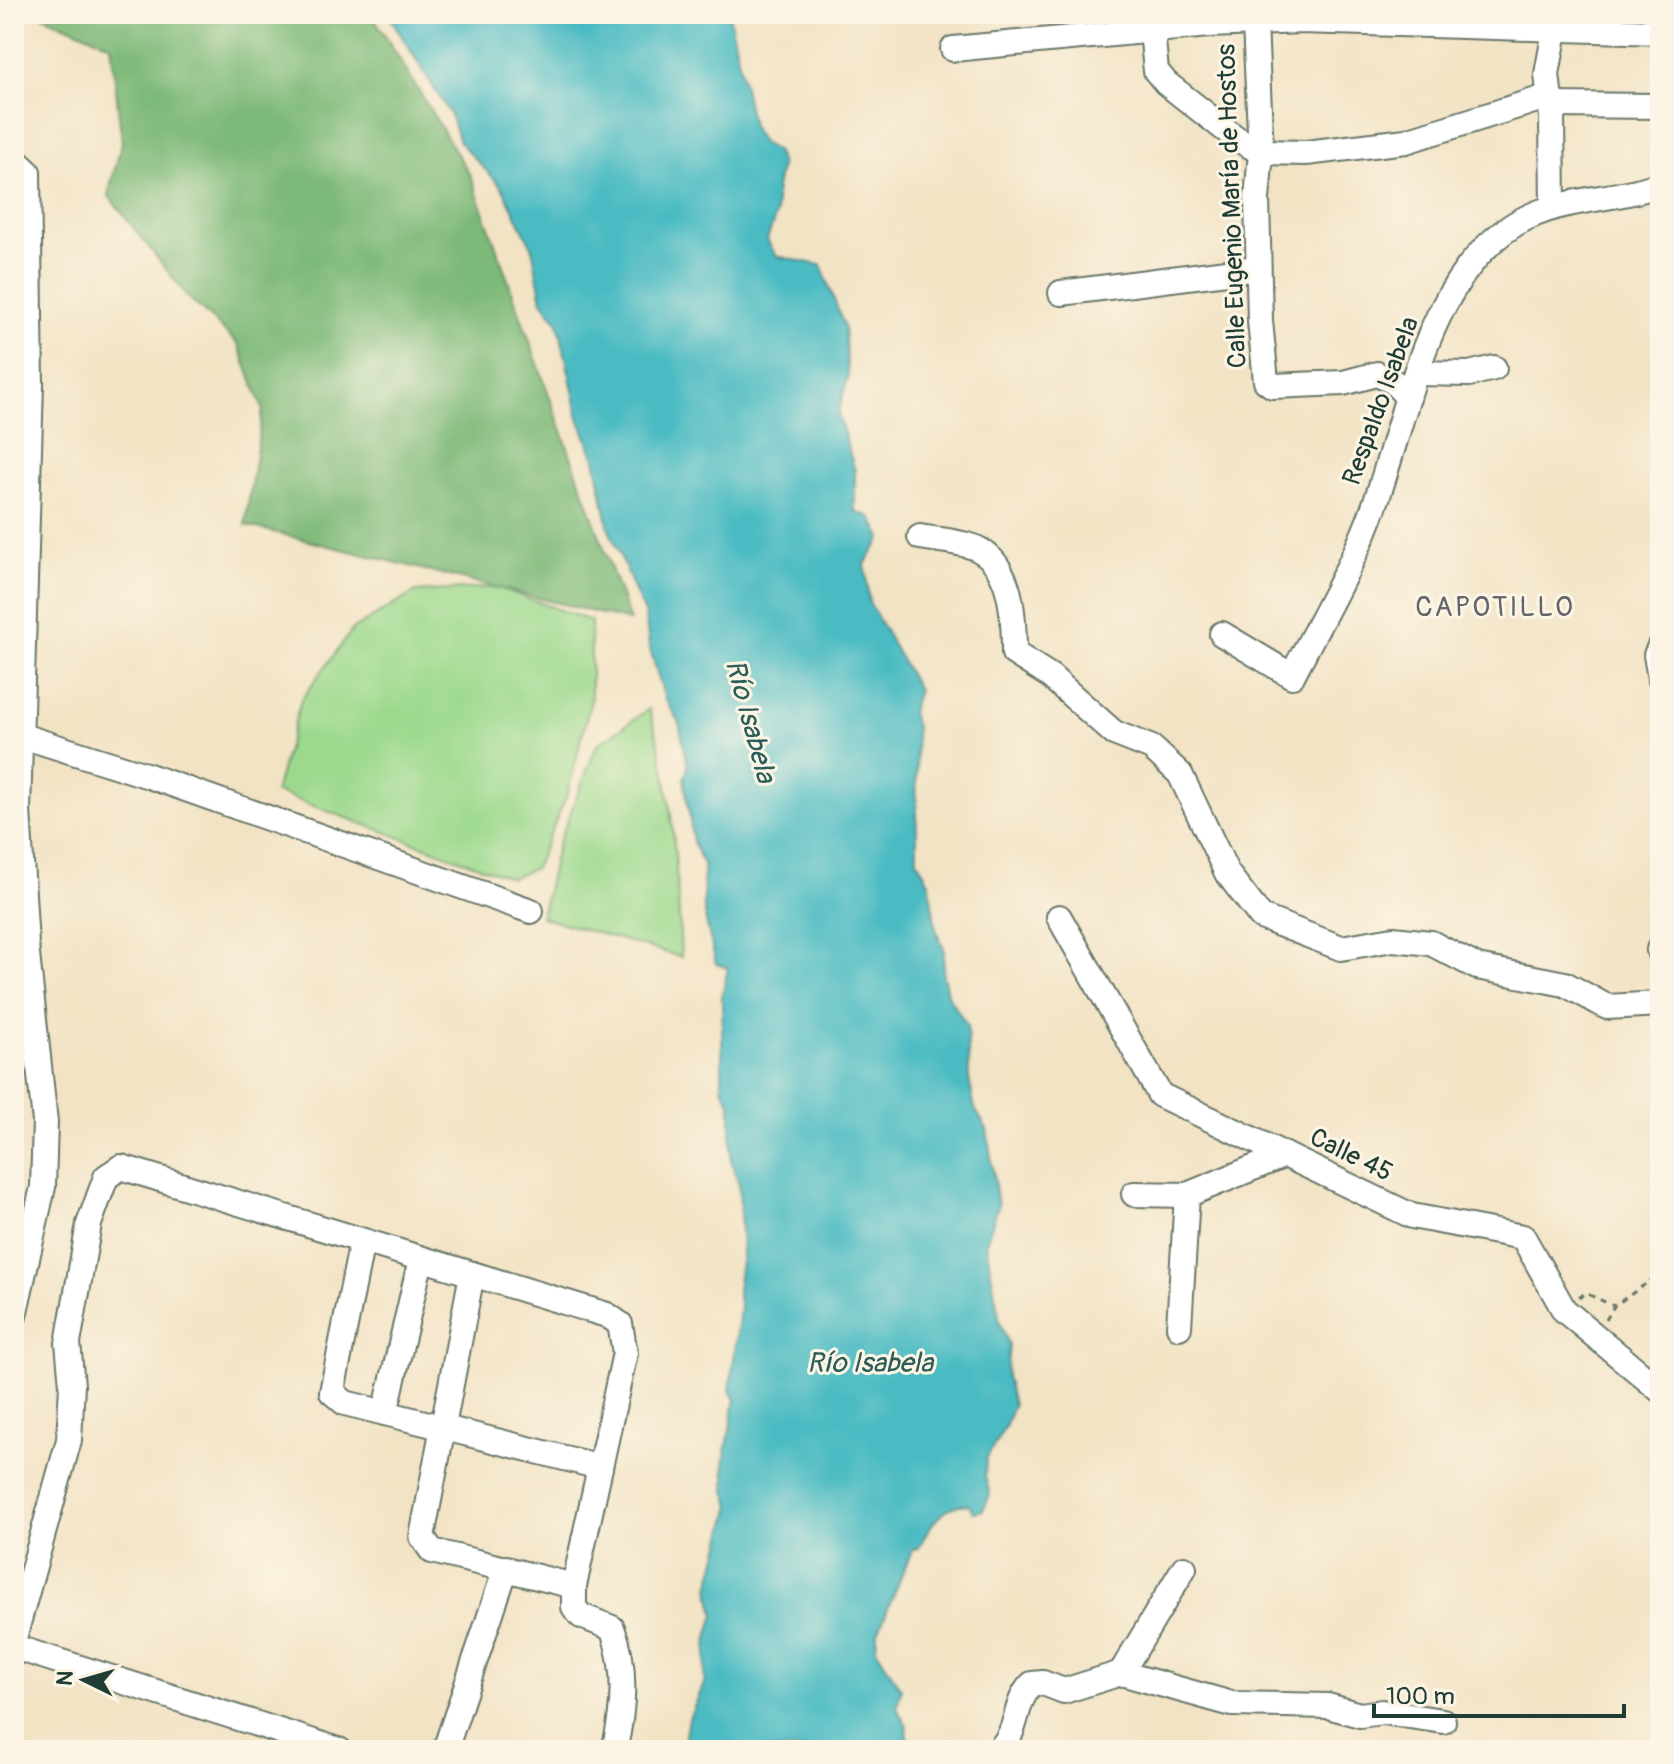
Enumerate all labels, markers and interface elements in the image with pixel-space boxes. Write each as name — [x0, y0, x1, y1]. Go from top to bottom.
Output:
street label: Calle Eugenio María de Hostos — [1210, 43, 1254, 369]
street label: Respaldo Isabela — [1336, 312, 1426, 490]
district label: CAPOTILLO — [1415, 590, 1575, 625]
water label: Río Isabela — [717, 656, 784, 788]
street label: Calle 45 — [1304, 1121, 1398, 1189]
water label: Río Isabela — [807, 1346, 935, 1381]
north arrow — [44, 1640, 124, 1720]
scale bar — [1374, 1668, 1624, 1718]
text: N — [50, 1670, 80, 1687]
text: 100 m — [1386, 1682, 1455, 1711]

